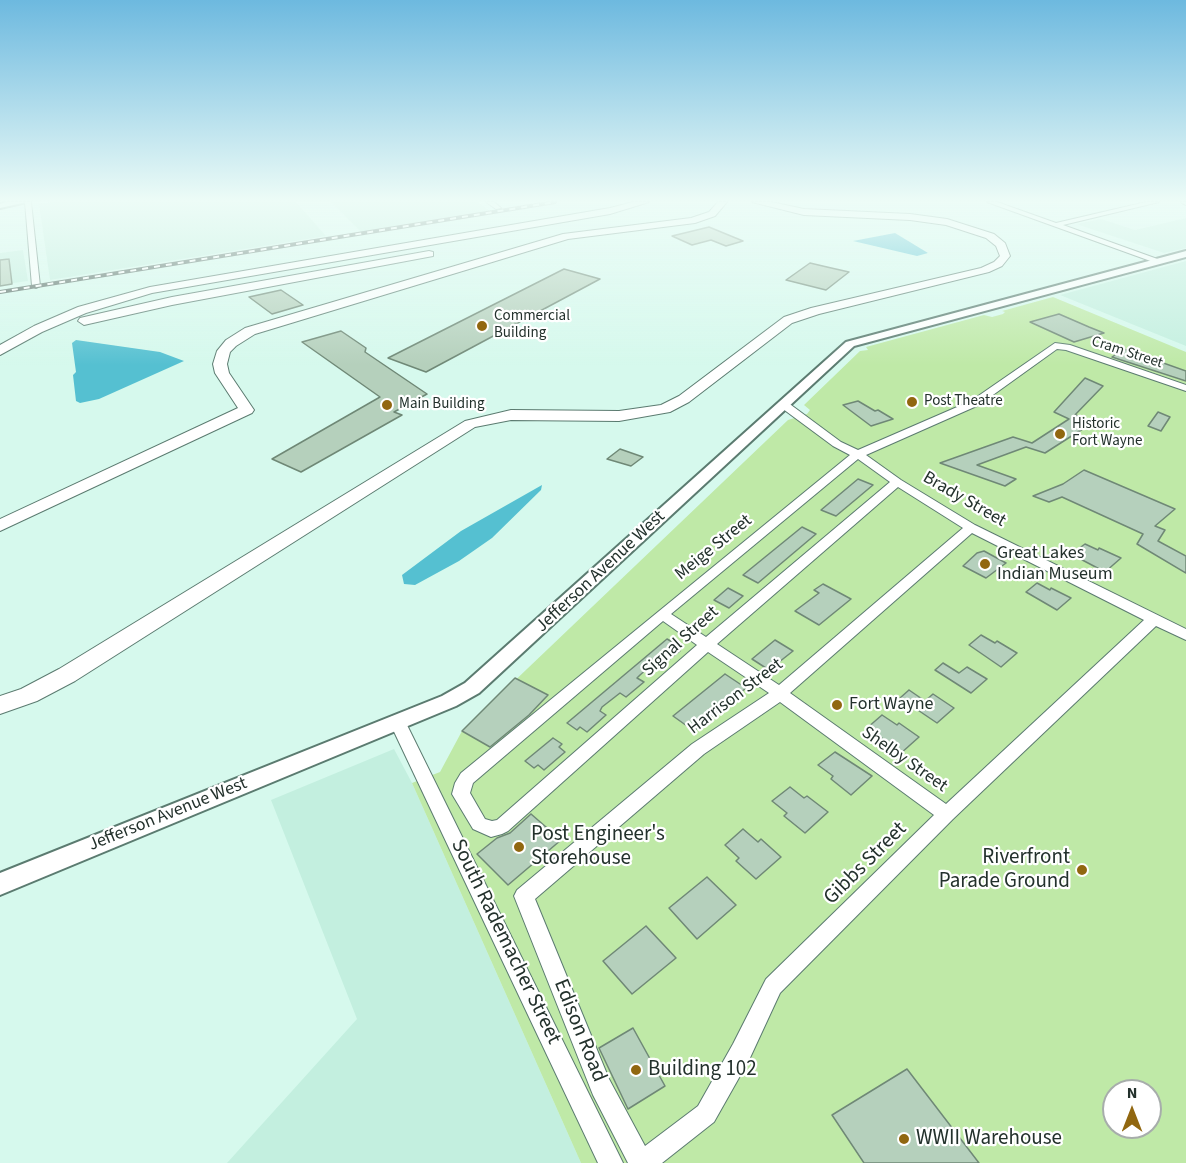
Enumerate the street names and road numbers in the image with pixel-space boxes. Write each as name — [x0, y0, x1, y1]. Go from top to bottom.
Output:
street label: Cram Street — [1089, 333, 1165, 373]
street label: Brady Street — [919, 468, 1009, 532]
street label: Jefferson Avenue West — [532, 506, 670, 638]
street label: Meige Street — [671, 510, 757, 586]
street label: Signal Street — [638, 602, 724, 682]
street label: Harrison Street — [684, 654, 788, 740]
street label: Shelby Street — [857, 722, 951, 798]
street label: Jefferson Avenue West — [86, 773, 250, 857]
street label: Gibbs Street — [819, 817, 913, 911]
street label: South Rademacher Street — [444, 835, 566, 1049]
street label: Edison Road — [547, 976, 611, 1086]

